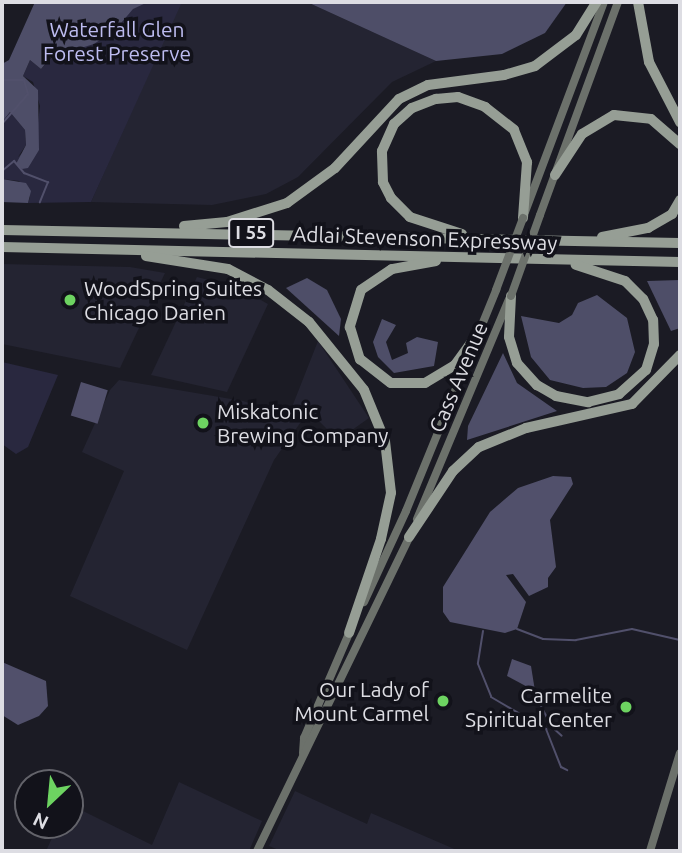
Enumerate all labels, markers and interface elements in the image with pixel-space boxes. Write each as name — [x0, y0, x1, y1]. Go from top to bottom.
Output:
park label: Waterfall Glen Forest Preserve — [43, 16, 191, 66]
road number: I 55 — [226, 218, 276, 248]
street label: Adlai Stevenson Expressway — [292, 221, 558, 255]
place label: WoodSpring Suites Chicago Darien — [84, 275, 262, 325]
marker: WoodSpring Suites Chicago Darien — [62, 292, 78, 308]
street label: Cass Avenue — [423, 318, 493, 436]
place label: Miskatonic Brewing Company — [217, 398, 388, 448]
marker: Miskatonic Brewing Company — [195, 415, 211, 431]
place label: Our Lady of Mount Carmel — [295, 676, 429, 726]
place label: Carmelite Spiritual Center — [465, 682, 612, 732]
marker: Our Lady of Mount Carmel — [435, 693, 451, 709]
marker: Carmelite Spiritual Center — [618, 699, 634, 715]
north arrow — [14, 769, 84, 839]
text: N — [29, 808, 52, 834]

